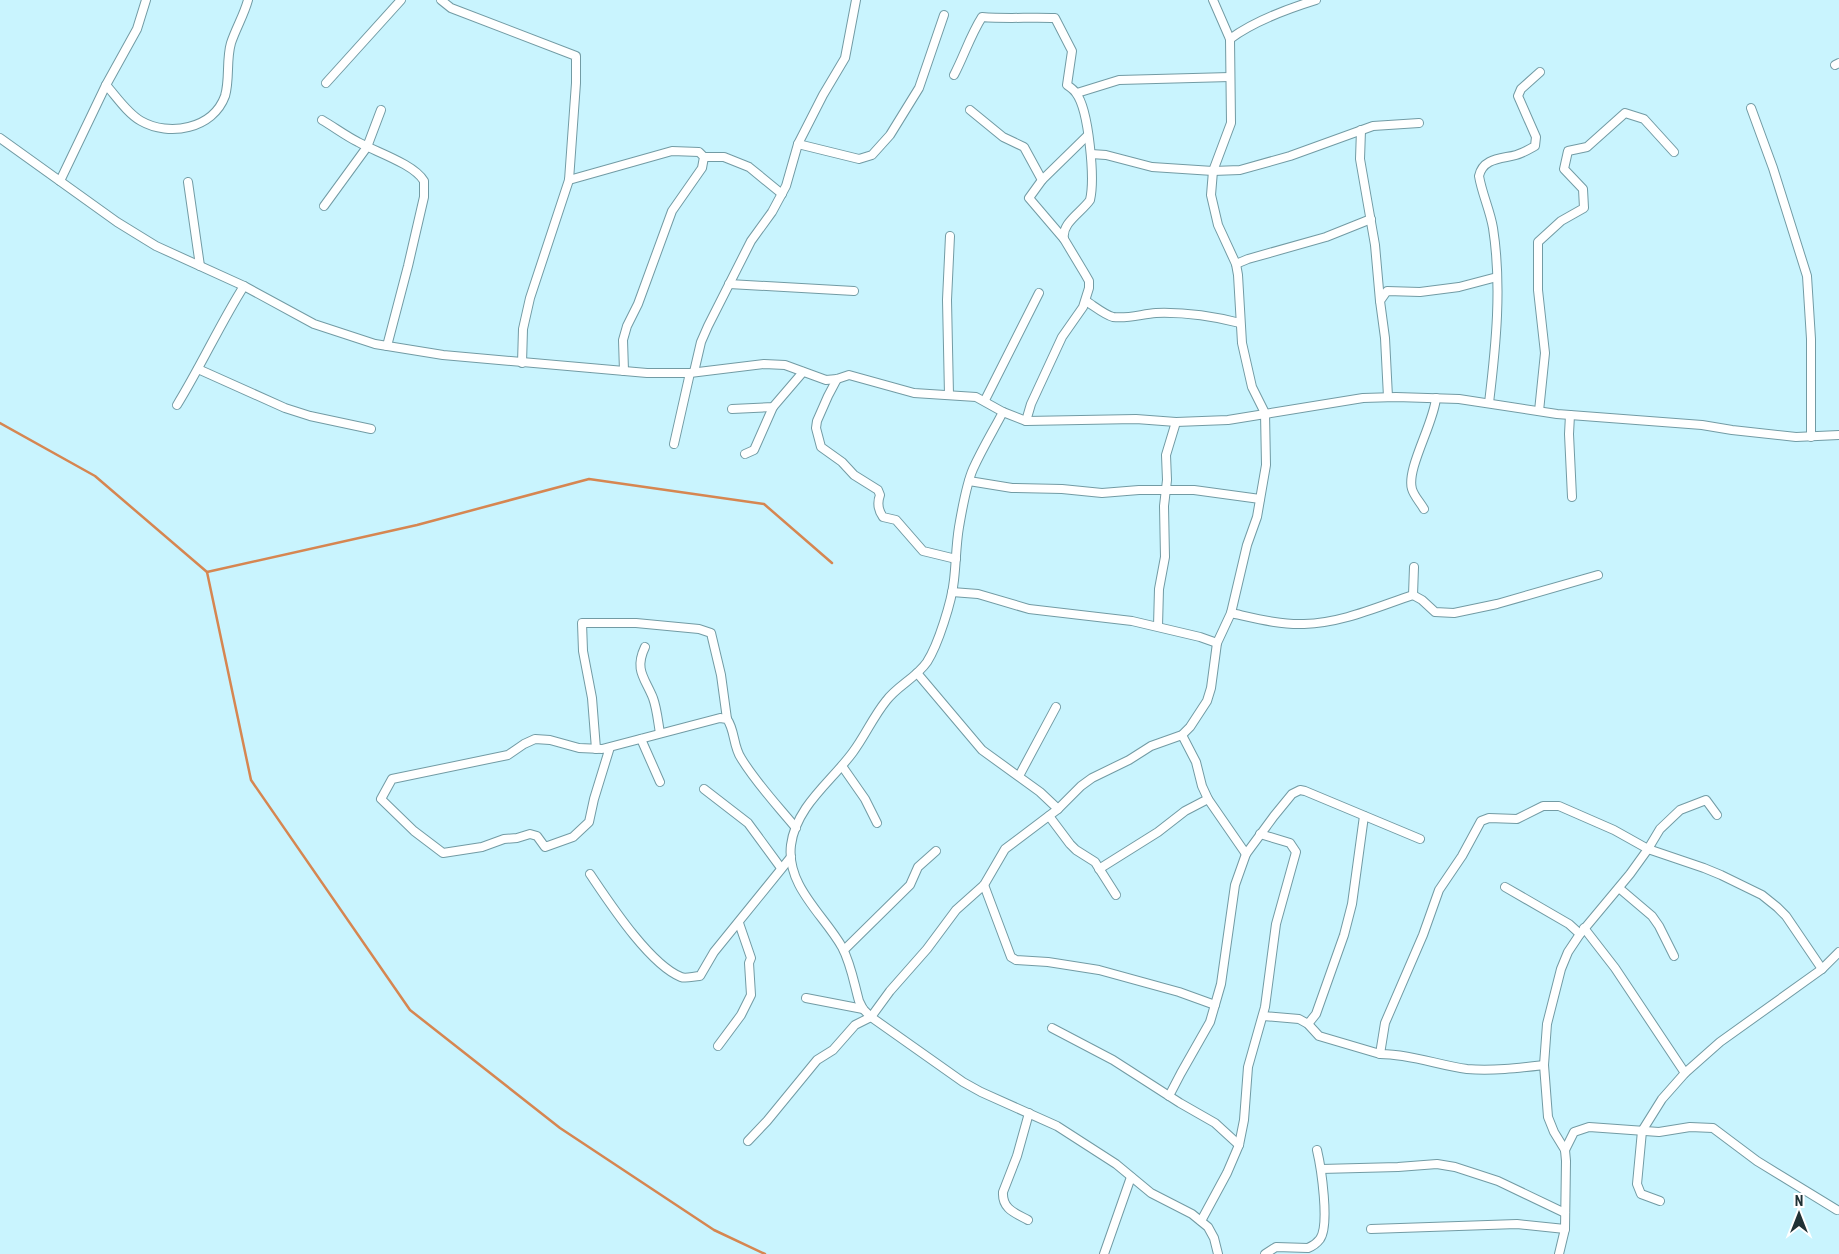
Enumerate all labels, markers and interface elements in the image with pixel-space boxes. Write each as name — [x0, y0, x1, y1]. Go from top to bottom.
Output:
north arrow — [1774, 1189, 1824, 1239]
text: N — [1795, 1193, 1803, 1209]

